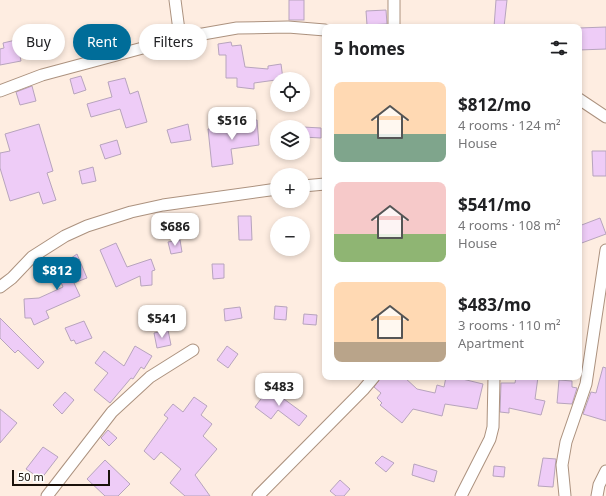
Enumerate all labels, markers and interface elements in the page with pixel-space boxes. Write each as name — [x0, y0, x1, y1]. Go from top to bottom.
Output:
chip: Buy — [12, 24, 65, 60]
chip: Rent — [73, 24, 131, 60]
chip: Filters — [139, 24, 207, 60]
text: 5 homes — [334, 37, 405, 60]
icon: filters — [548, 37, 570, 59]
map controls — [270, 72, 310, 256]
button: locate — [270, 72, 310, 112]
text: $812/mo — [458, 93, 531, 116]
icon: home — [366, 98, 414, 146]
pin: $516 — [208, 107, 256, 141]
text: $516 — [217, 111, 247, 129]
text: 4 rooms · 124 m² — [458, 116, 561, 134]
button: layers — [270, 120, 310, 160]
text: House — [458, 134, 497, 152]
button: + — [270, 168, 310, 208]
text: $541/mo — [458, 193, 531, 216]
icon: home — [366, 198, 414, 246]
pin: $686 — [151, 213, 199, 247]
button: − — [270, 216, 310, 256]
text: 4 rooms · 108 m² — [458, 216, 561, 234]
text: $686 — [160, 217, 190, 235]
text: House — [458, 234, 497, 252]
pin: $812 — [33, 257, 81, 291]
text: $812 — [42, 261, 72, 279]
text: $483/mo — [458, 293, 531, 316]
icon: home — [366, 298, 414, 346]
pin: $541 — [138, 305, 186, 339]
text: $541 — [147, 309, 177, 327]
text: 3 rooms · 110 m² — [458, 316, 561, 334]
text: Apartment — [458, 334, 524, 352]
pin: $483 — [255, 373, 303, 407]
text: $483 — [264, 377, 294, 395]
scale bar — [12, 468, 110, 487]
text: 50 m — [18, 469, 44, 484]

